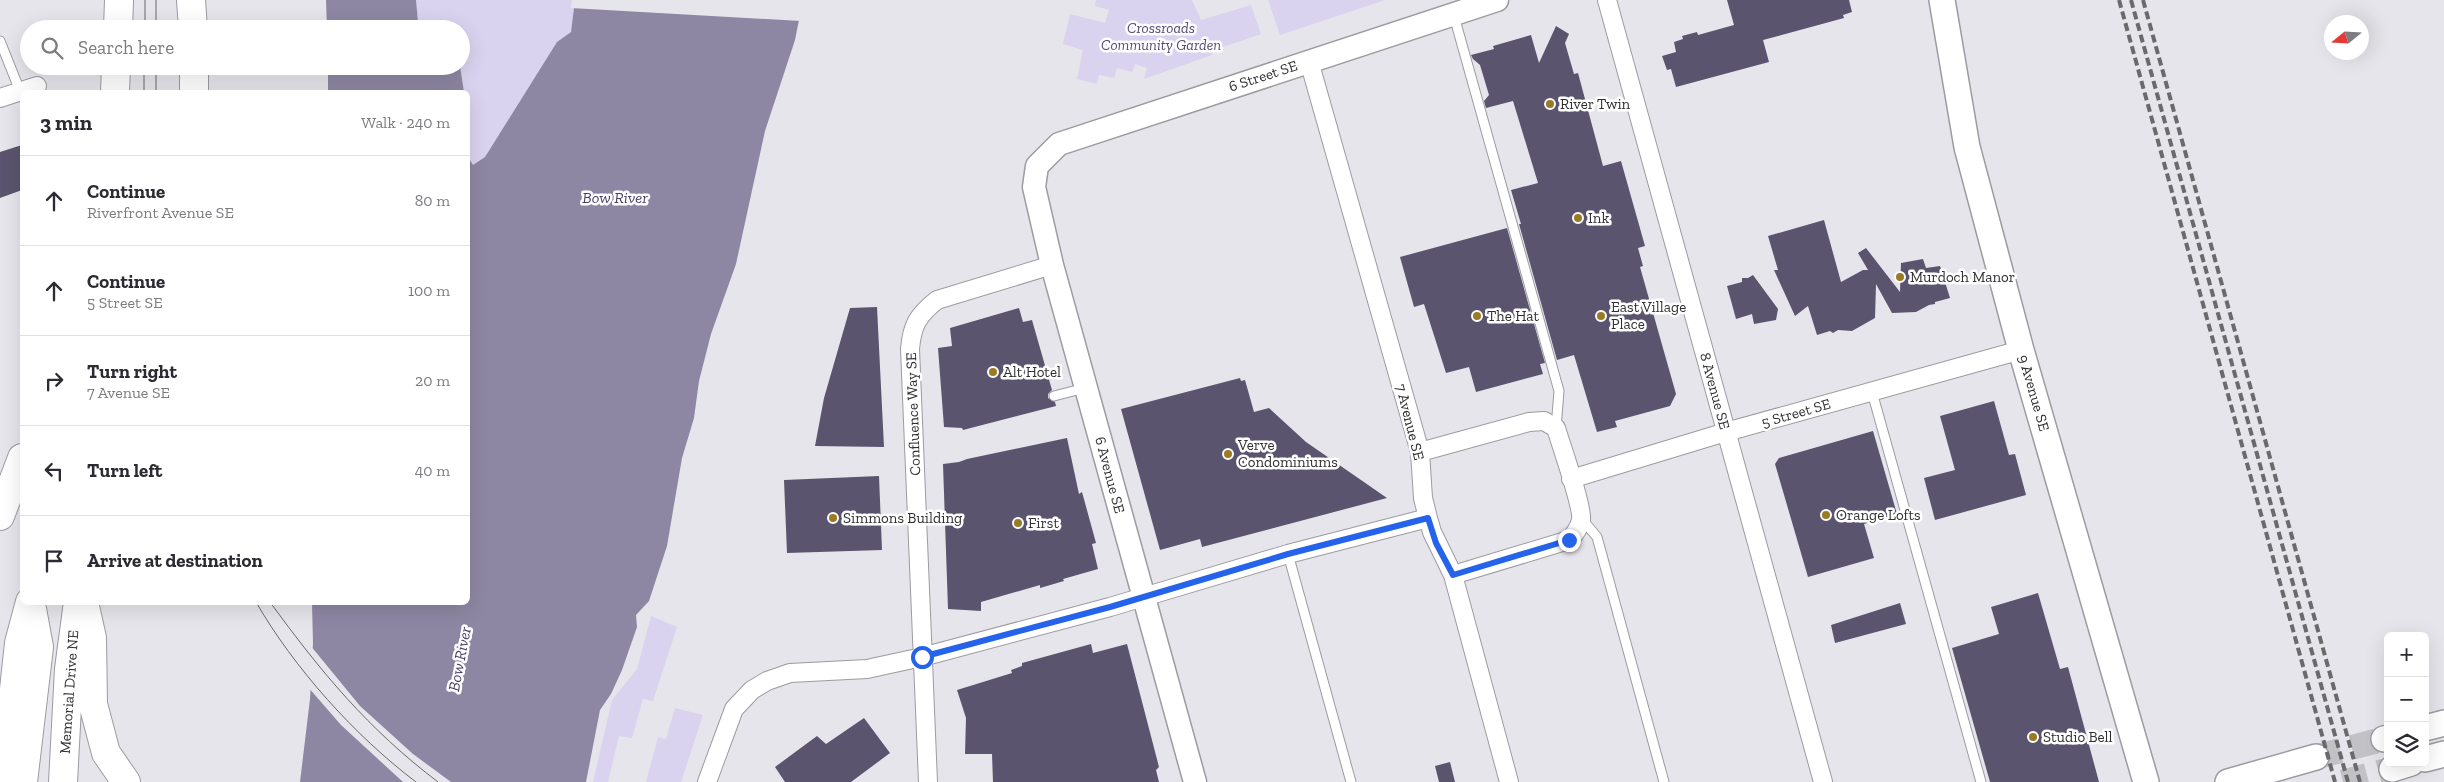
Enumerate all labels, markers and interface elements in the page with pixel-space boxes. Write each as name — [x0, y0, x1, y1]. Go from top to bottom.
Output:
north arrow — [2324, 15, 2369, 60]
park label: Crossroads Community Garden — [1101, 19, 1221, 54]
search box — [20, 20, 470, 75]
icon: search — [38, 34, 66, 62]
text: Search here — [78, 36, 174, 59]
street label: 6 Street SE — [1226, 56, 1300, 96]
place label: River Twin — [1560, 95, 1631, 113]
marker: River Twin — [1544, 98, 1556, 110]
text: 3 min — [40, 110, 92, 135]
text: Walk · 240 m — [361, 113, 450, 132]
text: Continue — [87, 180, 165, 203]
icon: ahead — [40, 187, 68, 215]
water label: Bow River — [582, 188, 648, 207]
text: 80 m — [415, 191, 450, 210]
text: Riverfront Avenue SE — [87, 203, 234, 222]
place label: Ink — [1588, 209, 1609, 227]
marker: Ink — [1572, 212, 1584, 224]
place label: Murdoch Manor — [1910, 268, 2015, 286]
text: Continue — [87, 270, 165, 293]
marker: Murdoch Manor — [1894, 271, 1906, 283]
icon: ahead — [40, 277, 68, 305]
text: 100 m — [408, 281, 450, 300]
text: 5 Street SE — [87, 293, 163, 312]
place label: East Village Place — [1611, 298, 1686, 333]
place label: The Hat — [1487, 307, 1540, 325]
marker: The Hat — [1471, 310, 1483, 322]
marker: East Village Place — [1595, 310, 1607, 322]
street label: 8 Avenue SE — [1696, 351, 1734, 432]
street label: Confluence Way SE — [902, 352, 924, 476]
street label: 9 Avenue SE — [2015, 353, 2054, 433]
text: Turn right — [87, 360, 177, 383]
place label: Alt Hotel — [1003, 363, 1061, 381]
marker: Alt Hotel — [987, 366, 999, 378]
icon: right — [40, 367, 68, 395]
text: 20 m — [415, 371, 450, 390]
street label: 7 Avenue SE — [1392, 382, 1428, 462]
text: 7 Avenue SE — [87, 383, 170, 402]
street label: 5 Street SE — [1759, 395, 1833, 431]
street label: 6 Avenue SE — [1091, 435, 1129, 515]
place label: Verve Condominiums — [1237, 436, 1338, 471]
marker: Verve Condominiums — [1222, 448, 1234, 460]
icon: left — [40, 457, 68, 485]
text: Turn left — [87, 459, 162, 482]
text: 40 m — [415, 461, 450, 480]
place label: Orange Lofts — [1836, 506, 1921, 524]
place label: Simmons Building — [843, 509, 962, 527]
marker: Orange Lofts — [1820, 509, 1832, 521]
marker: Simmons Building — [827, 512, 839, 524]
place label: First — [1028, 514, 1059, 532]
marker: First — [1012, 517, 1024, 529]
route end — [1558, 529, 1581, 552]
icon: arrive — [40, 547, 68, 575]
text: Arrive at destination — [87, 549, 263, 572]
water label: Bow River — [444, 625, 475, 693]
street label: Memorial Drive NE — [56, 629, 82, 755]
map controls — [2384, 632, 2429, 767]
button: + — [2384, 632, 2429, 677]
route start — [911, 646, 934, 669]
button: − — [2384, 677, 2429, 722]
button: layers — [2384, 722, 2429, 767]
place label: Studio Bell — [2043, 728, 2113, 746]
marker: Studio Bell — [2027, 731, 2039, 743]

